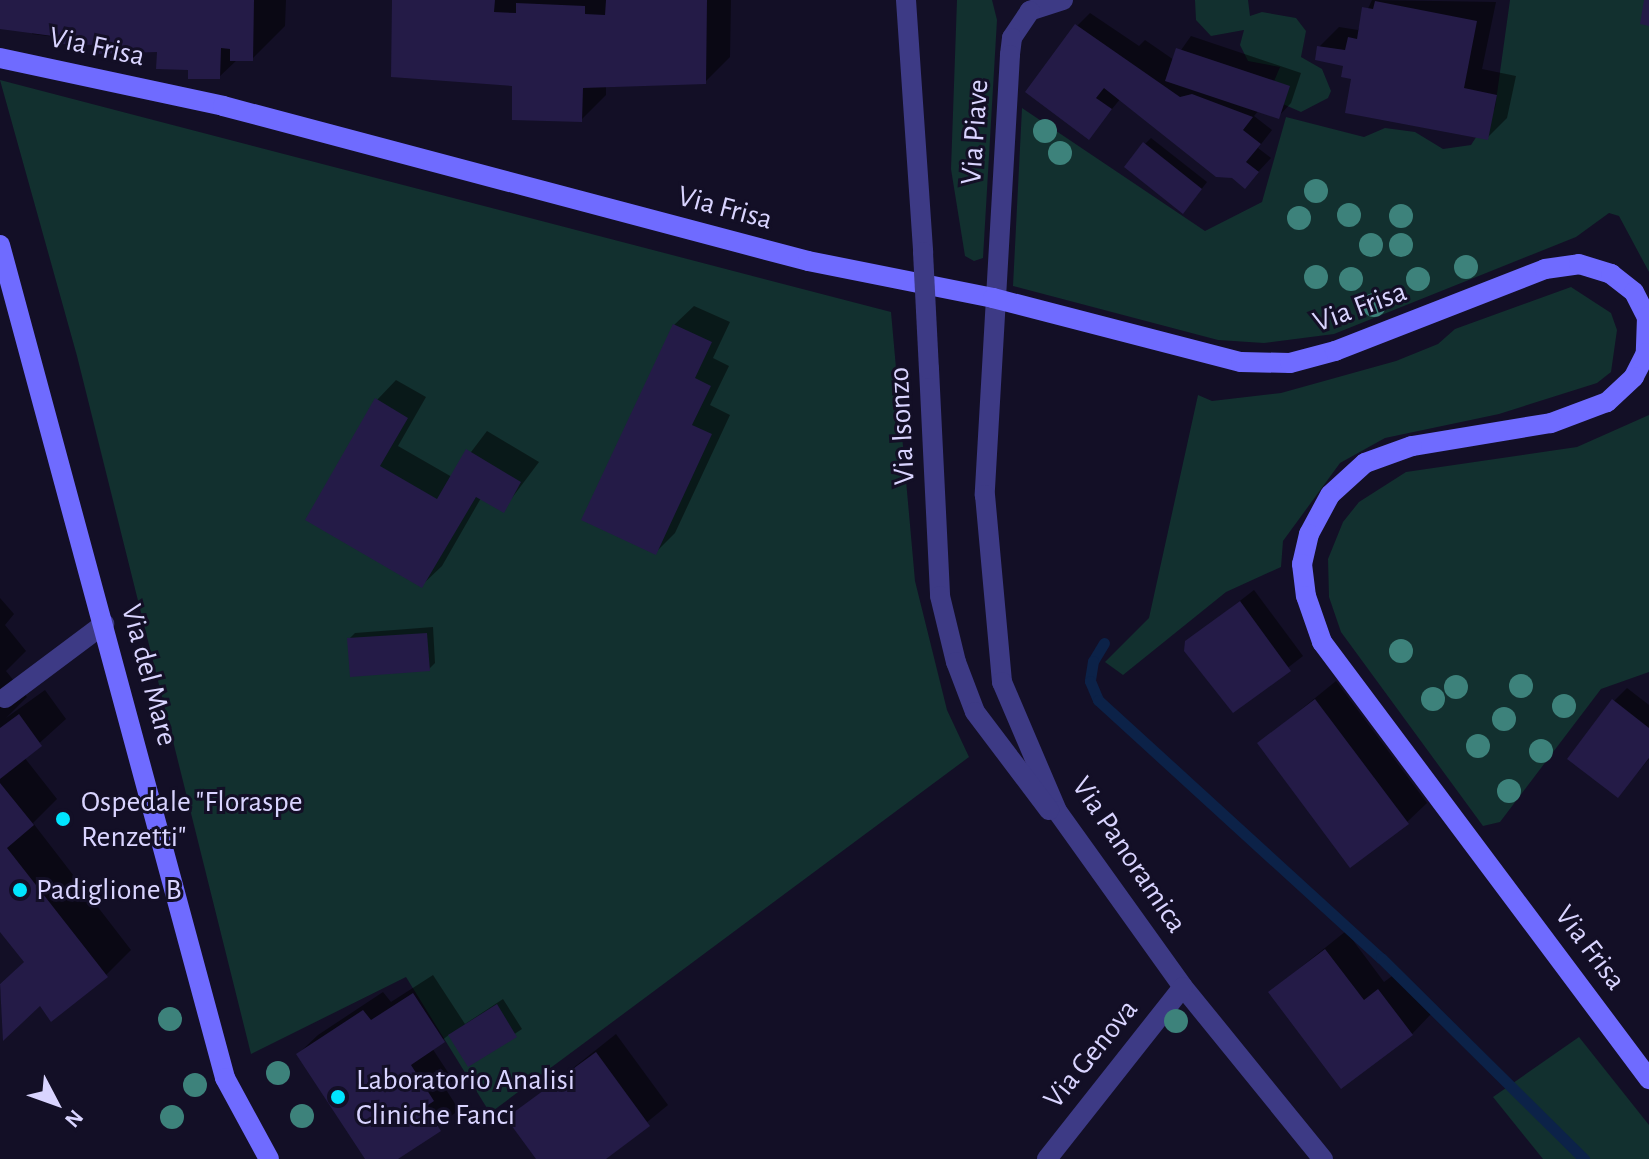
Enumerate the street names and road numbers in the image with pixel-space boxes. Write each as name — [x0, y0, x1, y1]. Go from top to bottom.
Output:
street label: Via Frisa — [46, 19, 148, 75]
street label: Via Piave — [953, 78, 997, 186]
street label: Via Frisa — [674, 178, 776, 238]
street label: Via Frisa — [1308, 274, 1412, 340]
street label: Via Isonzo — [881, 366, 923, 486]
street label: Via del Mare — [113, 600, 185, 750]
street label: Via Panoramica — [1064, 770, 1194, 940]
street label: Via Frisa — [1546, 899, 1634, 997]
street label: Via Genova — [1036, 992, 1146, 1116]

